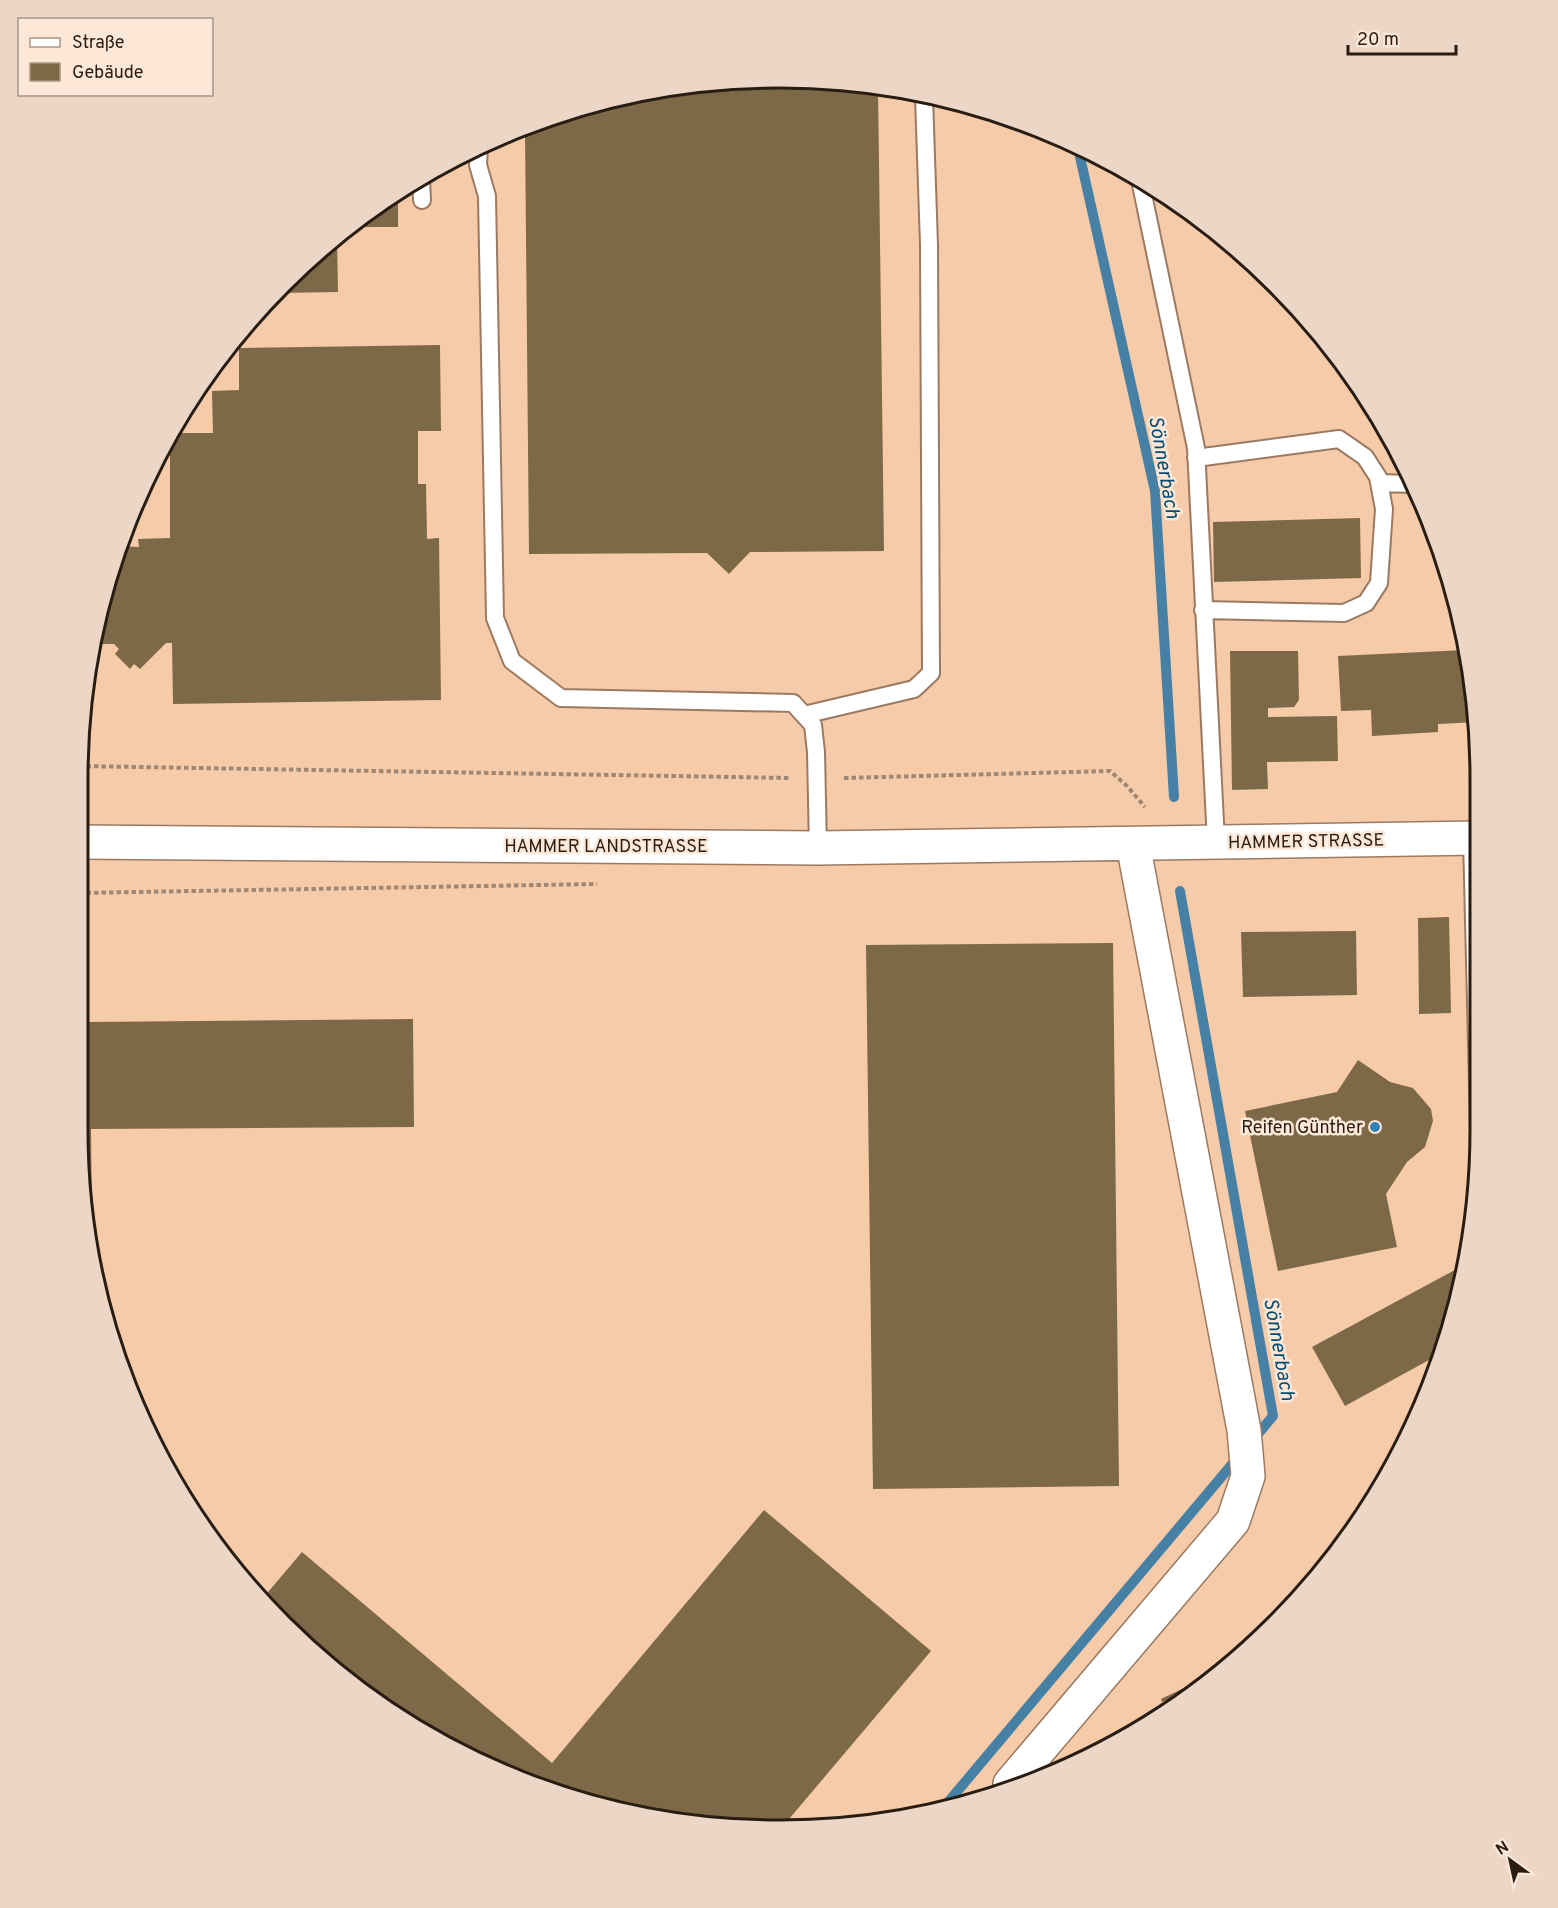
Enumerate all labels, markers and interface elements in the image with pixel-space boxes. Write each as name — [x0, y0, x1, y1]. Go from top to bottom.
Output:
legend — [18, 18, 213, 96]
scale bar — [1348, 18, 1456, 56]
text: 20 m — [1357, 29, 1399, 52]
text: Straße — [72, 32, 124, 55]
text: Gebäude — [72, 62, 144, 85]
water label: Sönnerbach — [1141, 414, 1185, 521]
street label: HAMMER STRASSE — [1228, 830, 1384, 855]
street label: HAMMER LANDSTRASSE — [504, 836, 708, 859]
place label: Reifen Günther — [1241, 1117, 1363, 1140]
marker: Reifen Günther — [1368, 1120, 1382, 1134]
water label: Sönnerbach — [1256, 1296, 1300, 1403]
north arrow — [1480, 1830, 1540, 1890]
text: N — [1493, 1838, 1513, 1861]

